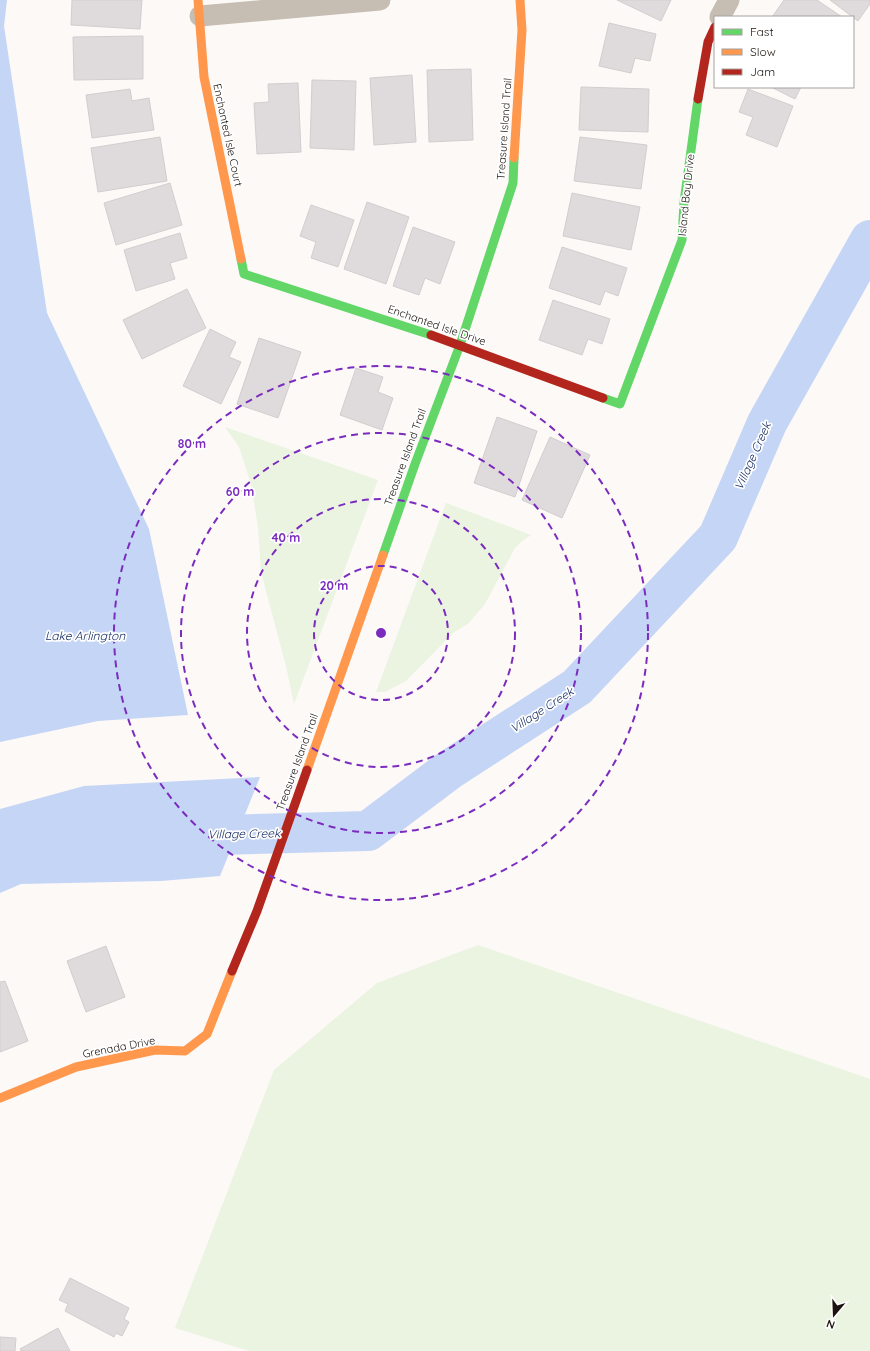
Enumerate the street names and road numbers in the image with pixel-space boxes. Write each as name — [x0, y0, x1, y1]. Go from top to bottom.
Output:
street label: Treasure Island Trail — [493, 77, 515, 181]
street label: Enchanted Isle Court — [210, 82, 246, 188]
street label: Island Bay Drive — [675, 153, 697, 237]
street label: Enchanted Isle Drive — [386, 302, 488, 348]
street label: Treasure Island Trail — [381, 407, 429, 507]
street label: Treasure Island Trail — [273, 712, 321, 812]
street label: Grenada Drive — [81, 1033, 157, 1061]

